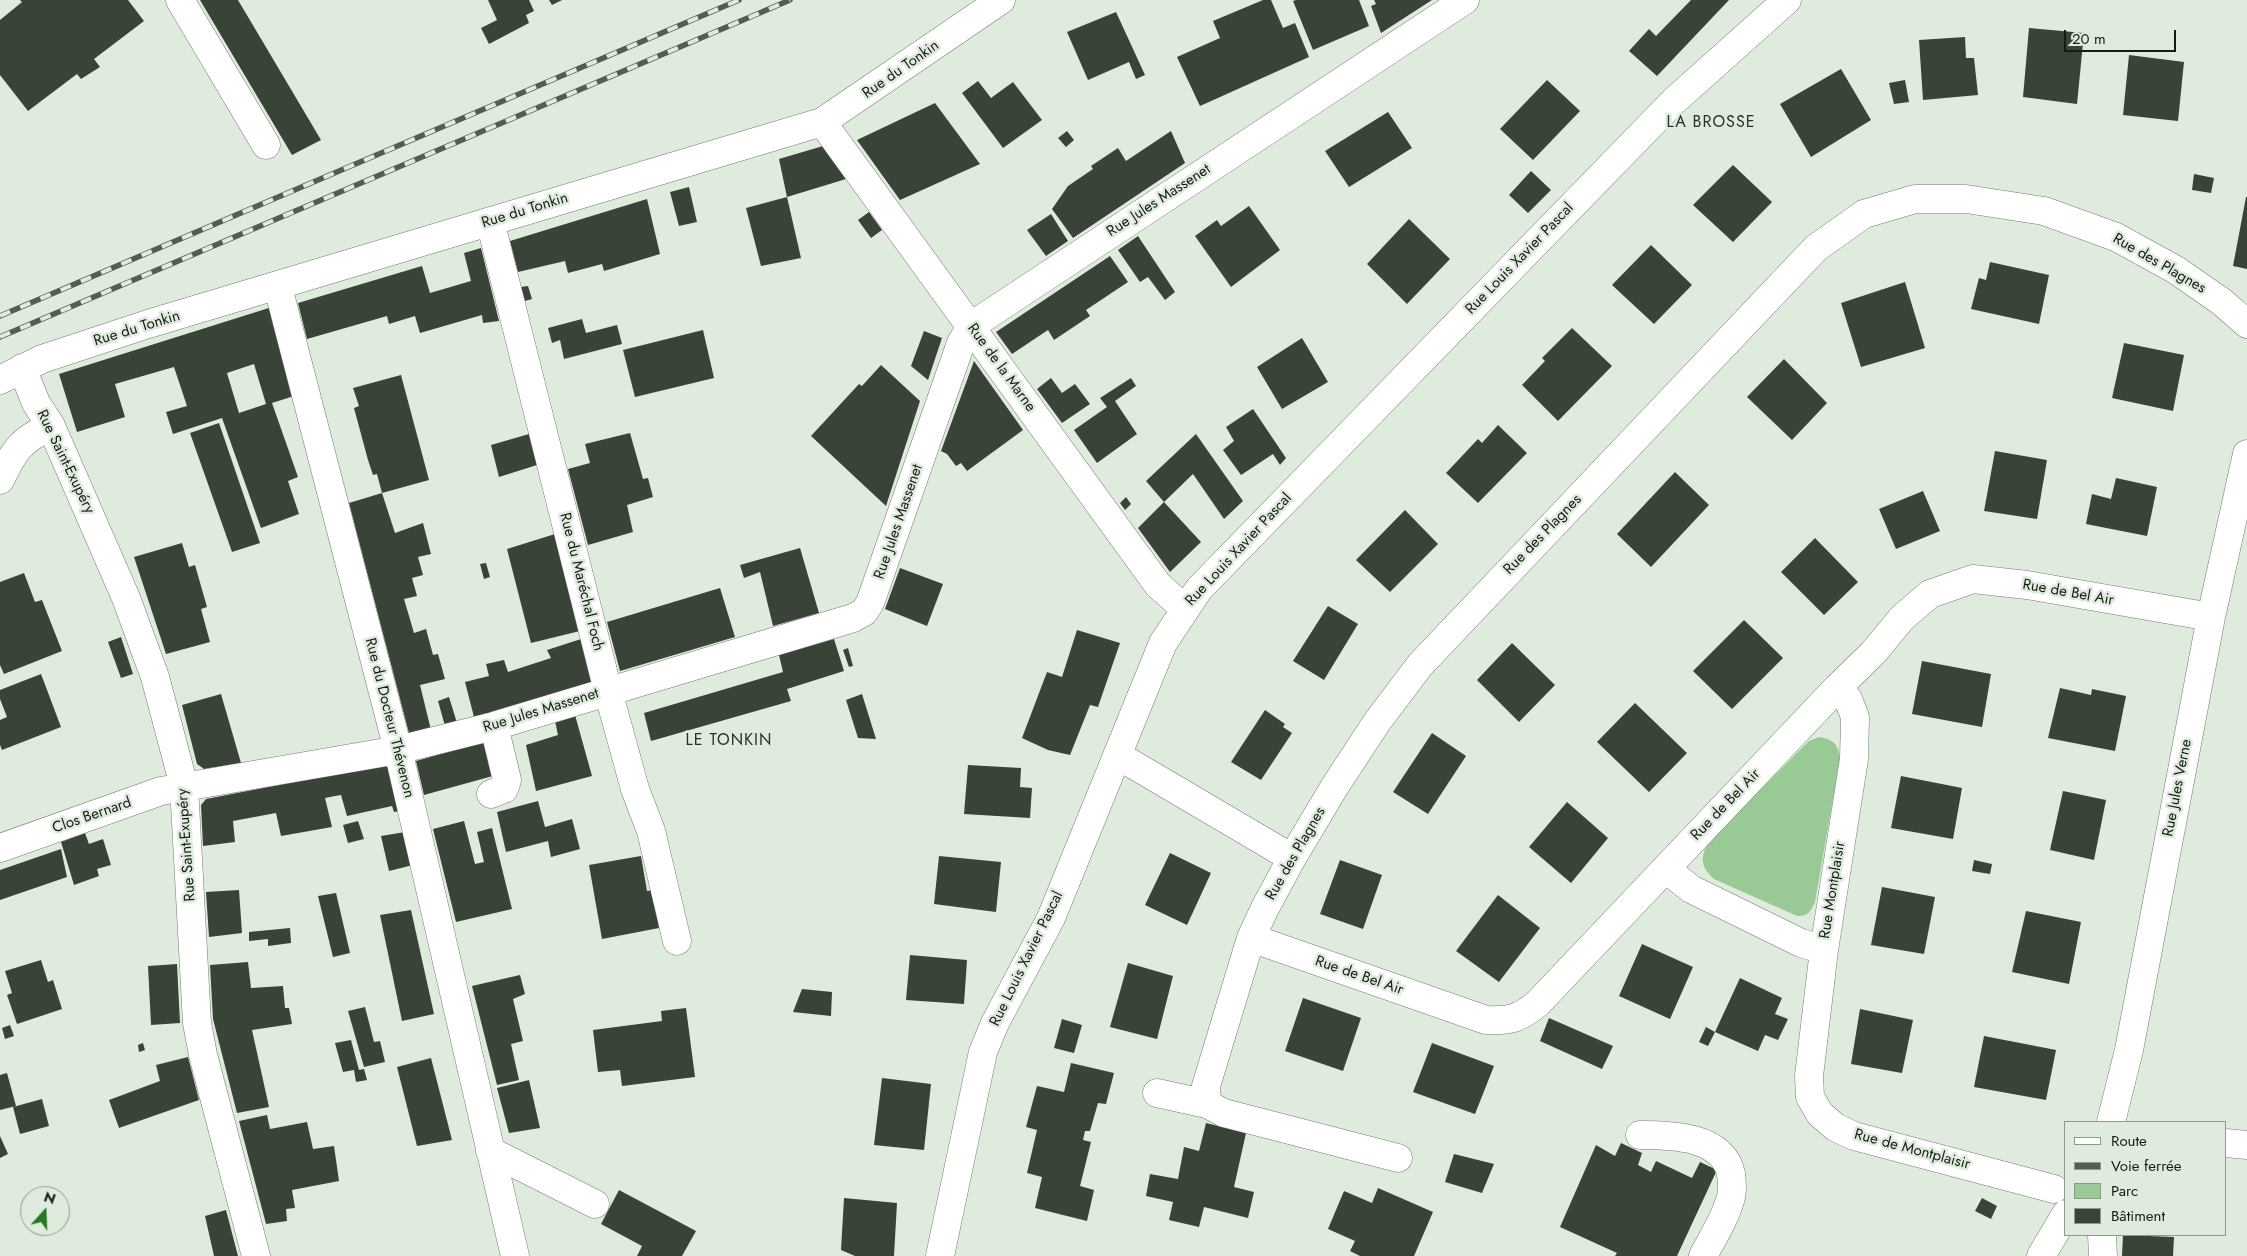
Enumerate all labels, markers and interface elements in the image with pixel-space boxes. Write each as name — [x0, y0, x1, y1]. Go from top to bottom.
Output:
scale bar — [2067, 20, 2180, 52]
text: 20 m — [2072, 28, 2106, 50]
street label: Rue du Tonkin — [859, 37, 943, 103]
district label: LA BROSSE — [1665, 113, 1757, 133]
street label: Rue Jules Massenet — [1104, 161, 1214, 241]
street label: Rue du Tonkin — [480, 189, 570, 233]
street label: Rue Louis Xavier Pascal — [1462, 200, 1578, 318]
street label: Rue des Plagnes — [2109, 230, 2209, 298]
street label: Rue du Tonkin — [92, 307, 182, 351]
street label: Rue de la Marne — [963, 320, 1039, 416]
street label: Rue Saint-Exupéry — [32, 407, 98, 517]
street label: Rue Jules Massenet — [871, 462, 927, 582]
street label: Rue Louis Xavier Pascal — [1182, 490, 1296, 610]
street label: Rue des Plagnes — [1500, 491, 1586, 579]
street label: Rue du Maréchal Foch — [555, 511, 607, 653]
street label: Rue de Bel Air — [2021, 576, 2115, 610]
street label: Rue du Docteur Thévenon — [360, 636, 418, 800]
street label: Rue Jules Massenet — [481, 685, 601, 737]
district label: LE TONKIN — [684, 731, 774, 751]
street label: Rue Jules Verne — [2160, 738, 2196, 838]
street label: Rue de Bel Air — [1687, 766, 1765, 844]
street label: Rue Saint-Exupéry — [174, 788, 200, 902]
street label: Clos Bernard — [50, 794, 134, 838]
street label: Rue des Plagnes — [1262, 804, 1330, 904]
street label: Rue Montplaisir — [1816, 840, 1850, 940]
street label: Rue Louis Xavier Pascal — [986, 889, 1068, 1029]
street label: Rue de Bel Air — [1312, 952, 1406, 1000]
legend — [2064, 1121, 2227, 1236]
street label: Rue de Montplaisir — [1852, 1126, 1972, 1174]
text: Route — [2111, 1130, 2147, 1152]
text: Voie ferrée — [2111, 1155, 2182, 1177]
text: Parc — [2111, 1180, 2138, 1202]
north arrow — [20, 1186, 70, 1236]
text: N — [41, 1187, 58, 1209]
text: Bâtiment — [2111, 1205, 2165, 1227]

